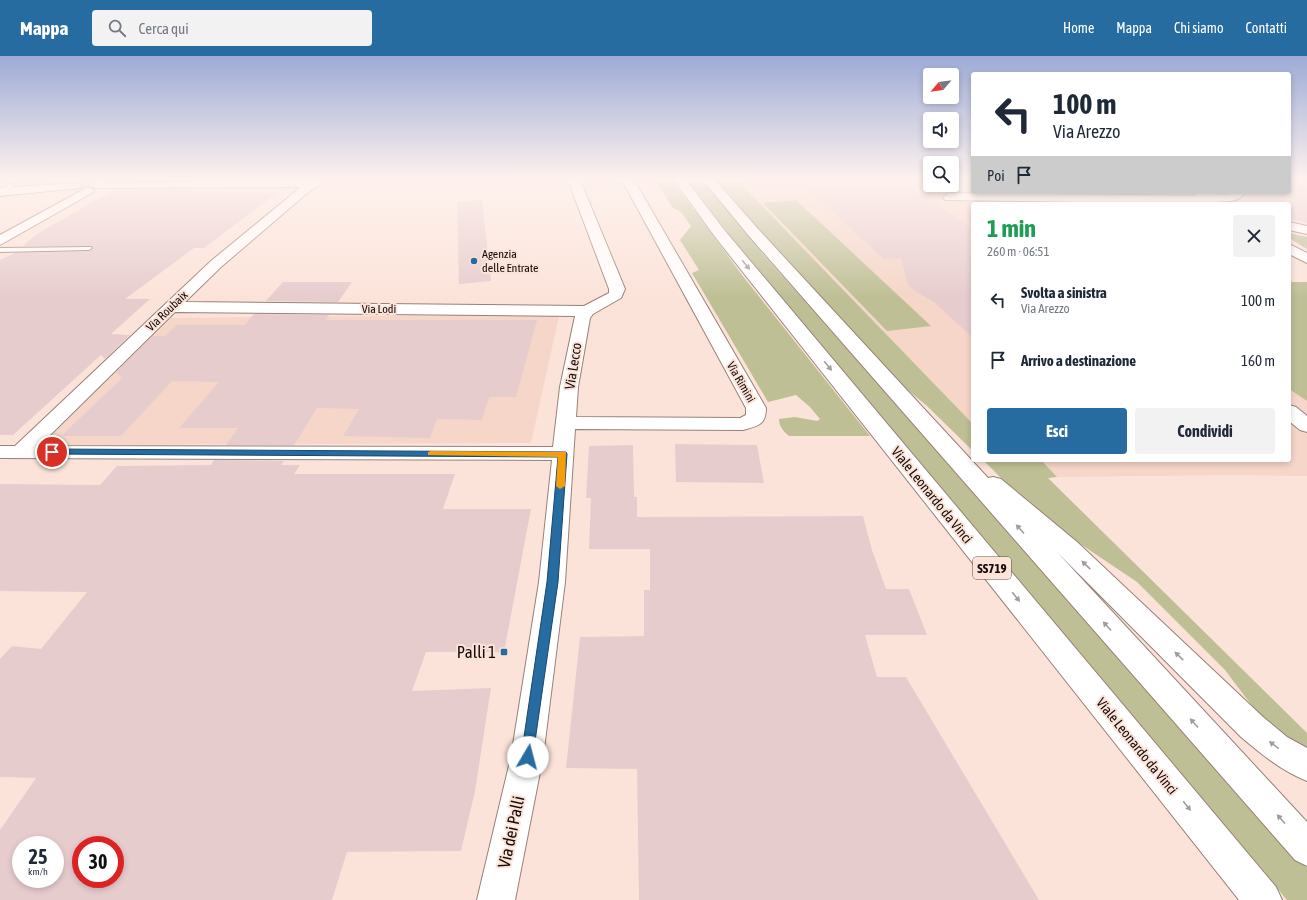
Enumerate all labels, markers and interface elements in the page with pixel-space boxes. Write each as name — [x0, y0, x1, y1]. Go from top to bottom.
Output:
search box — [92, 10, 372, 46]
text: Mappa — [20, 17, 68, 39]
icon: search — [106, 17, 128, 39]
text: Cerca qui — [138, 20, 189, 37]
text: Home — [1063, 20, 1094, 36]
text: Mappa — [1116, 20, 1152, 36]
text: Chi siamo — [1174, 20, 1224, 36]
text: Contatti — [1246, 20, 1287, 36]
north arrow — [923, 68, 959, 104]
map controls — [923, 68, 959, 192]
icon: left — [987, 88, 1039, 140]
text: 100 m — [1053, 88, 1116, 120]
button: sound — [923, 112, 959, 148]
text: Via Arezzo — [1053, 121, 1120, 142]
button: search — [923, 156, 959, 192]
icon: arrive — [1013, 164, 1035, 186]
text: Poi — [987, 167, 1005, 184]
text: 1 min — [987, 215, 1036, 242]
button: close — [1233, 215, 1275, 257]
text: 260 m · 06:51 — [987, 244, 1050, 259]
place label: Agenzia delle Entrate — [482, 247, 539, 275]
marker: Agenzia delle Entrate — [469, 256, 479, 266]
one-way arrow — [741, 260, 750, 271]
text: Svolta a sinistra — [1021, 284, 1107, 301]
street label: Via Roubaix — [143, 288, 191, 334]
icon: left — [987, 289, 1009, 311]
text: 100 m — [1241, 292, 1275, 309]
text: Via Arezzo — [1021, 301, 1070, 316]
street label: Via Lodi — [362, 302, 396, 316]
street label: Via Lecco — [561, 341, 585, 391]
icon: arrive — [987, 349, 1009, 371]
text: Arrivo a destinazione — [1021, 352, 1136, 369]
text: 160 m — [1241, 352, 1275, 369]
street label: Via Rimini — [724, 359, 758, 405]
one-way arrow — [823, 361, 832, 372]
button: Esci — [987, 408, 1127, 454]
button: Condividi — [1135, 408, 1275, 454]
pin — [35, 435, 69, 469]
icon: arrive — [41, 441, 63, 463]
street label: Viale Leonardo da Vinci — [888, 443, 976, 547]
one-way arrow — [1016, 525, 1025, 534]
road number: SS719 — [973, 557, 1011, 579]
one-way arrow — [1081, 560, 1091, 570]
one-way arrow — [1012, 592, 1020, 603]
one-way arrow — [1102, 621, 1112, 631]
place label: Palli 1 — [457, 642, 496, 662]
marker: Palli 1 — [499, 647, 509, 657]
one-way arrow — [1174, 651, 1184, 661]
street label: Viale Leonardo da Vinci — [1093, 694, 1181, 798]
one-way arrow — [1189, 718, 1199, 728]
position arrow — [507, 736, 549, 778]
one-way arrow — [1269, 741, 1279, 749]
street label: Via dei Palli — [494, 794, 528, 870]
one-way arrow — [1182, 801, 1191, 812]
one-way arrow — [1277, 815, 1286, 824]
speed limit sign: 30 — [72, 836, 124, 888]
text: 25 — [29, 845, 47, 868]
text: km/h — [28, 866, 48, 877]

